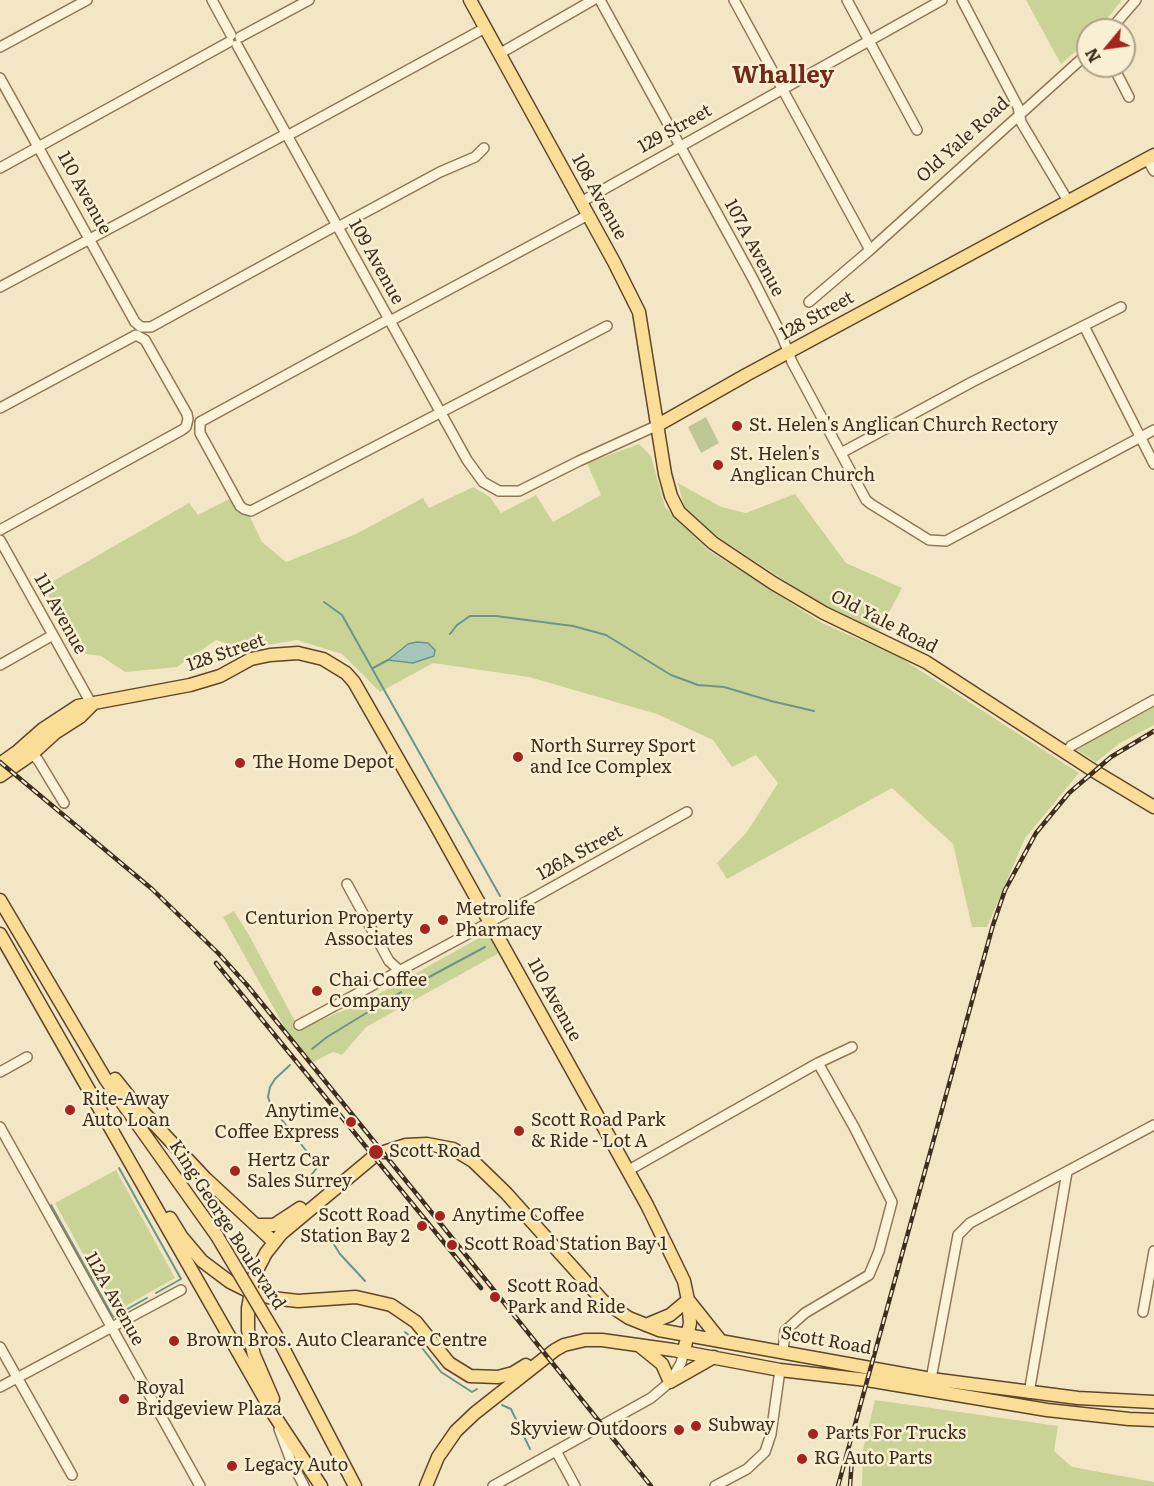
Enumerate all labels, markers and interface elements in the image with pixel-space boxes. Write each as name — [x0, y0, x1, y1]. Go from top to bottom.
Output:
north arrow — [1076, 18, 1136, 78]
text: N — [1078, 44, 1106, 67]
district label: Whalley — [732, 62, 834, 90]
street label: Old Yale Road — [912, 93, 1014, 187]
street label: 129 Street — [634, 100, 716, 158]
street label: 110 Avenue — [52, 148, 116, 238]
street label: 108 Avenue — [567, 150, 631, 244]
street label: 107A Avenue — [719, 196, 789, 300]
street label: 109 Avenue — [344, 216, 408, 308]
street label: 128 Street — [776, 287, 858, 345]
place label: St. Helen's Anglican Church Rectory — [749, 415, 1058, 437]
marker: St. Helen's Anglican Church Rectory — [730, 419, 744, 433]
place label: St. Helen's Anglican Church — [730, 444, 875, 486]
marker: St. Helen's Anglican Church — [711, 458, 725, 472]
street label: 111 Avenue — [29, 570, 91, 658]
street label: Old Yale Road — [827, 586, 941, 658]
street label: 128 Street — [184, 630, 268, 676]
place label: North Surrey Sport and Ice Complex — [530, 736, 696, 778]
marker: North Surrey Sport and Ice Complex — [511, 750, 525, 764]
place label: The Home Depot — [252, 752, 394, 774]
marker: The Home Depot — [233, 756, 247, 770]
street label: 126A Street — [533, 821, 627, 885]
place label: Metrolife Pharmacy — [455, 899, 542, 942]
place label: Centurion Property Associates — [245, 908, 413, 950]
marker: Metrolife Pharmacy — [436, 913, 450, 927]
marker: Centurion Property Associates — [418, 922, 432, 936]
street label: 110 Avenue — [522, 955, 586, 1045]
place label: Chai Coffee Company — [329, 970, 427, 1012]
marker: Chai Coffee Company — [310, 984, 324, 998]
place label: Rite-Away Auto Loan — [82, 1089, 170, 1132]
place label: Anytime Coffee Express — [215, 1101, 339, 1144]
marker: Rite-Away Auto Loan — [63, 1103, 77, 1117]
place label: Scott Road Park & Ride - Lot A — [531, 1110, 666, 1152]
marker: Anytime Coffee Express — [344, 1115, 358, 1129]
marker: Scott Road Park & Ride - Lot A — [512, 1124, 526, 1138]
street label: King George Boulevard — [164, 1136, 290, 1314]
place label: Scott Road — [389, 1141, 481, 1163]
marker: Scott Road — [367, 1143, 385, 1161]
place label: Hertz Car Sales Surrey — [247, 1150, 352, 1192]
marker: Hertz Car Sales Surrey — [228, 1164, 242, 1178]
place label: Scott Road Station Bay 2 — [300, 1205, 410, 1248]
place label: Anytime Coffee — [452, 1205, 584, 1227]
marker: Anytime Coffee — [433, 1209, 447, 1223]
marker: Scott Road Station Bay 2 — [415, 1219, 429, 1233]
place label: Scott Road Station Bay 1 — [464, 1234, 667, 1256]
marker: Scott Road Station Bay 1 — [445, 1238, 459, 1252]
street label: 112A Avenue — [79, 1248, 149, 1350]
place label: Scott Road Park and Ride — [507, 1276, 625, 1318]
marker: Scott Road Park and Ride — [488, 1290, 502, 1304]
street label: Scott Road — [779, 1322, 873, 1360]
place label: Brown Bros. Auto Clearance Centre — [186, 1330, 487, 1352]
marker: Brown Bros. Auto Clearance Centre — [167, 1334, 181, 1348]
place label: Royal Bridgeview Plaza — [136, 1378, 282, 1420]
marker: Royal Bridgeview Plaza — [117, 1392, 131, 1406]
place label: Subway — [708, 1415, 775, 1437]
place label: Skyview Outdoors — [510, 1419, 667, 1441]
marker: Subway — [689, 1419, 703, 1433]
marker: Skyview Outdoors — [672, 1423, 686, 1437]
place label: Parts For Trucks — [825, 1423, 966, 1445]
marker: Parts For Trucks — [806, 1427, 820, 1441]
place label: RG Auto Parts — [814, 1448, 932, 1470]
marker: RG Auto Parts — [795, 1452, 809, 1466]
place label: Legacy Auto — [244, 1455, 348, 1477]
marker: Legacy Auto — [225, 1459, 239, 1473]

